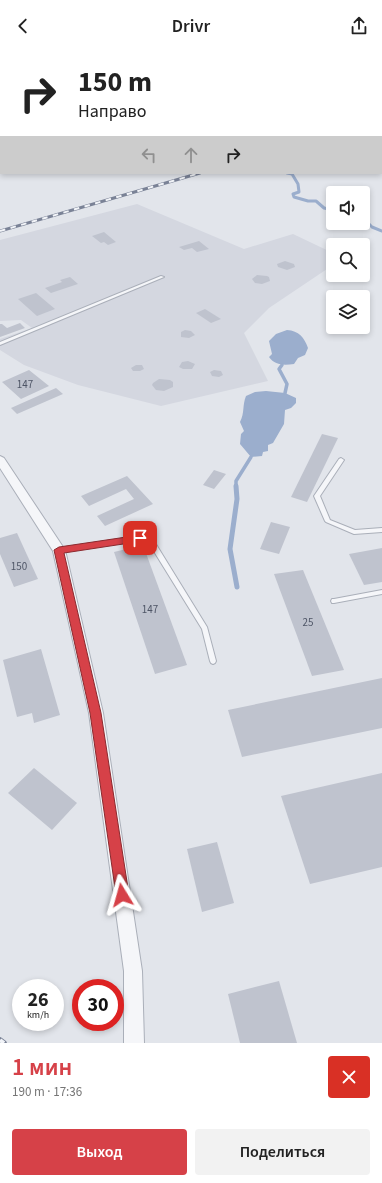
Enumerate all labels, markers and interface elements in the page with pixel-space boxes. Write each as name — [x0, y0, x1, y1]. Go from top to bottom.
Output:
text: Drivr — [172, 14, 210, 39]
icon: back — [12, 15, 34, 37]
icon: share — [348, 15, 370, 37]
text: 150 m — [78, 62, 152, 102]
icon: right — [12, 68, 64, 120]
text: Направо — [78, 99, 146, 124]
icon: left — [138, 144, 160, 166]
icon: ahead — [180, 144, 202, 166]
icon: right — [222, 144, 244, 166]
map controls — [326, 186, 370, 334]
button: sound — [326, 186, 370, 230]
button: search — [326, 238, 370, 282]
button: layers — [326, 290, 370, 334]
house number: 147 — [17, 377, 33, 392]
pin — [123, 521, 157, 555]
icon: arrive — [129, 527, 151, 549]
house number: 150 — [11, 559, 27, 574]
house number: 147 — [142, 602, 158, 617]
house number: 25 — [303, 615, 313, 630]
position arrow — [101, 874, 143, 916]
speed limit sign: 30 — [72, 979, 124, 1031]
text: 26 — [27, 986, 49, 1014]
text: km/h — [27, 1008, 49, 1022]
text: 1 мин — [12, 1050, 72, 1085]
button: close — [328, 1056, 370, 1098]
text: 190 m · 17:36 — [12, 1083, 82, 1101]
button: Выход — [12, 1129, 187, 1175]
button: Поделиться — [195, 1129, 370, 1175]

